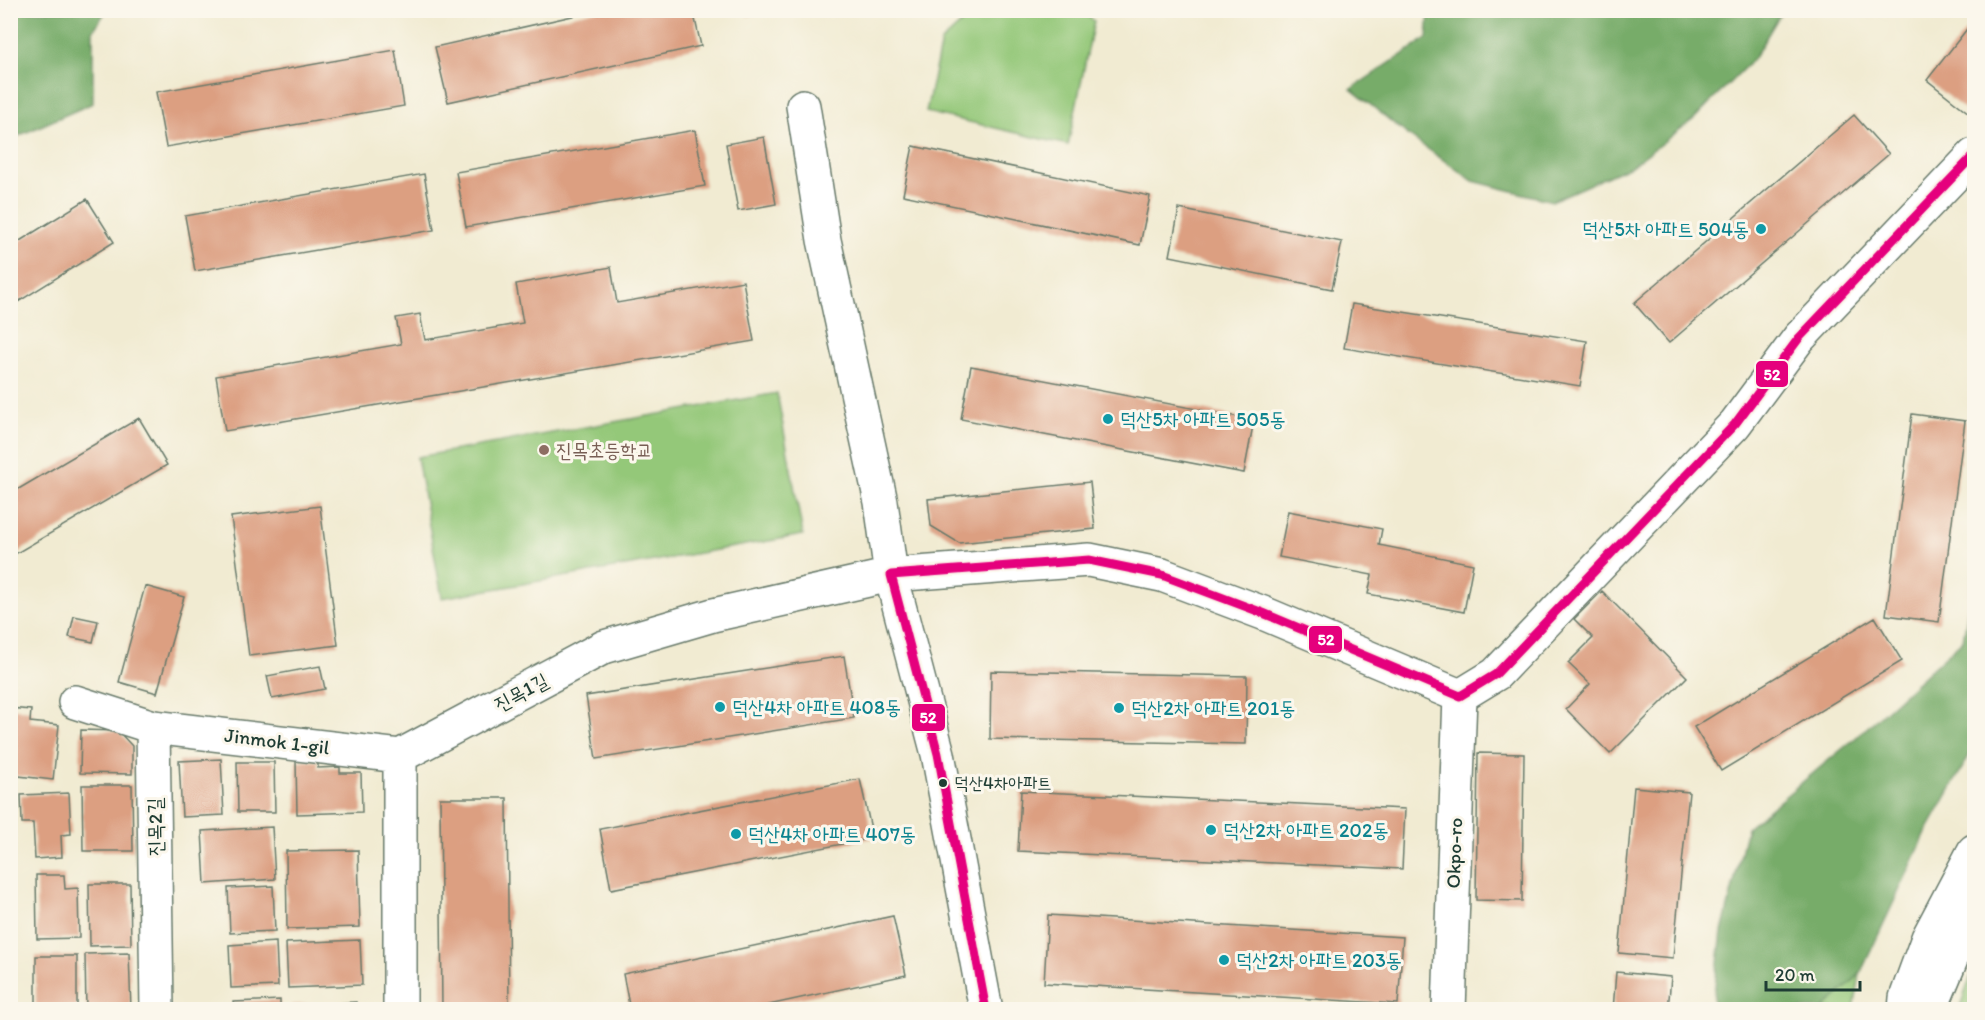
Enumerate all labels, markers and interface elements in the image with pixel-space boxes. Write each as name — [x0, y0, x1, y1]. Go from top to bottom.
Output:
place label: 덕산5차 아파트 504동 — [1582, 217, 1749, 241]
marker: 덕산5차 아파트 504동 — [1754, 222, 1768, 236]
line badge: 52 — [1755, 360, 1789, 388]
text: 52 — [1764, 365, 1781, 384]
place label: 덕산5차 아파트 505동 — [1120, 407, 1285, 431]
marker: 덕산5차 아파트 505동 — [1101, 412, 1115, 426]
place label: 진목초등학교 — [556, 438, 653, 462]
marker: 진목초등학교 — [537, 443, 551, 457]
line badge: 52 — [1308, 625, 1343, 654]
text: 52 — [1318, 630, 1335, 649]
street label: 진목1길 — [490, 668, 552, 716]
place label: 덕산4차 아파트 408동 — [732, 695, 901, 719]
place label: 덕산2차 아파트 201동 — [1131, 696, 1295, 720]
marker: 덕산4차 아파트 408동 — [713, 700, 727, 714]
marker: 덕산2차 아파트 201동 — [1112, 701, 1126, 715]
line badge: 52 — [911, 703, 946, 732]
text: 52 — [920, 708, 937, 727]
street label: Jinmok 1-gil — [223, 723, 331, 759]
place label: 덕산4차아파트 — [954, 772, 1052, 794]
marker: 덕산4차아파트 — [937, 777, 949, 789]
street label: 진목2길 — [142, 797, 168, 857]
street label: Okpo-ro — [1441, 817, 1467, 889]
place label: 덕산2차 아파트 202동 — [1223, 818, 1389, 842]
place label: 덕산4차 아파트 407동 — [748, 822, 916, 846]
marker: 덕산2차 아파트 202동 — [1204, 823, 1218, 837]
marker: 덕산4차 아파트 407동 — [729, 827, 743, 841]
place label: 덕산2차 아파트 203동 — [1236, 948, 1402, 972]
marker: 덕산2차 아파트 203동 — [1217, 953, 1231, 967]
scale bar — [1766, 954, 1860, 992]
text: 20 m — [1775, 964, 1815, 986]

